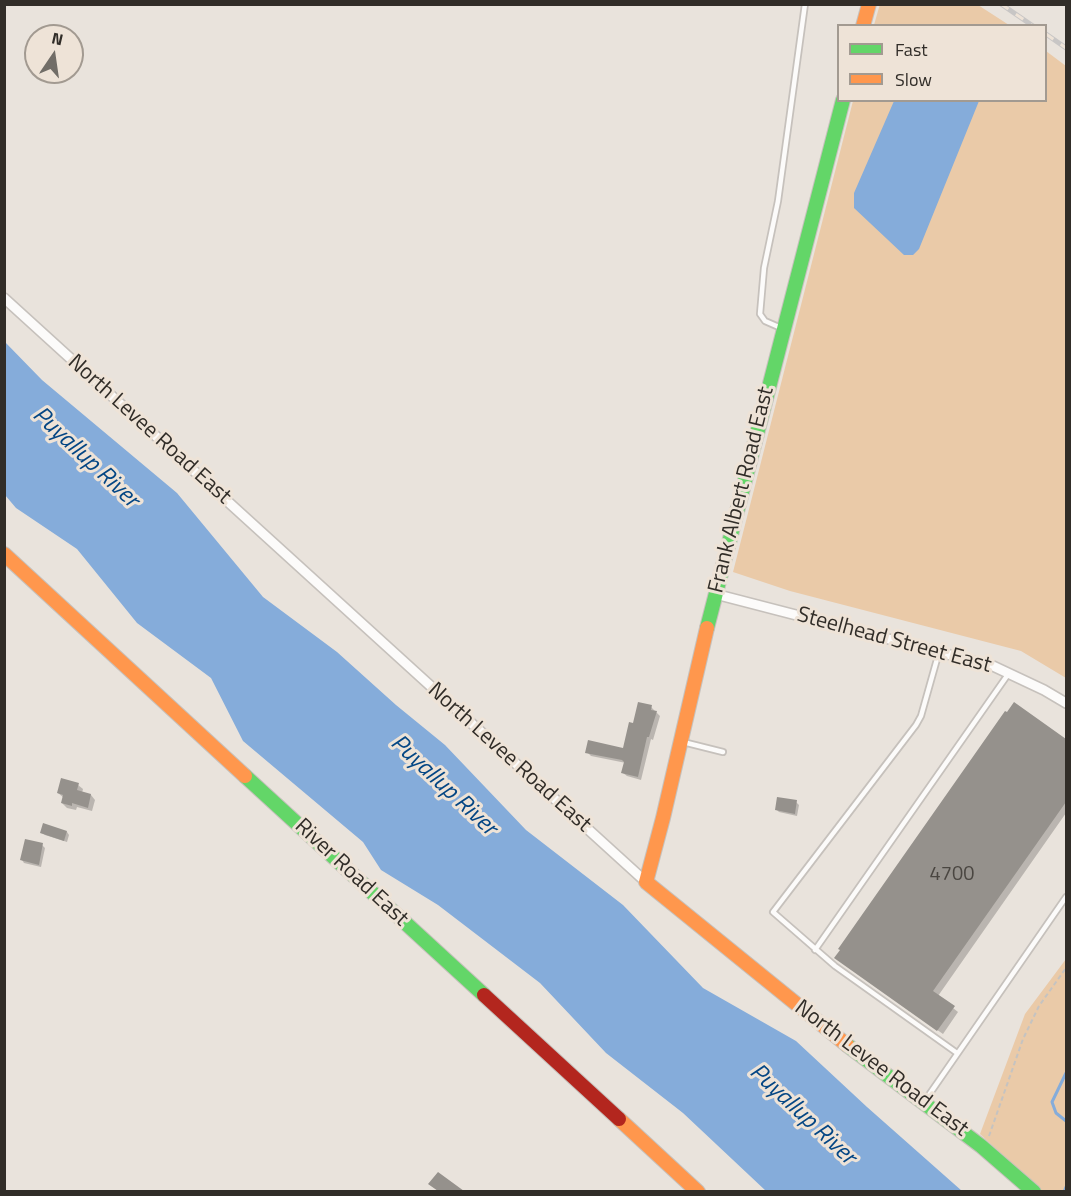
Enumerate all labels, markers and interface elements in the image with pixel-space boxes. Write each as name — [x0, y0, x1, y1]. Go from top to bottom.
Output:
north arrow — [24, 24, 84, 84]
legend — [837, 24, 1047, 102]
text: N — [49, 25, 66, 51]
text: Fast — [895, 36, 928, 63]
text: Slow — [895, 66, 932, 93]
street label: North Levee Road East — [62, 350, 236, 510]
street label: Frank Albert Road East — [704, 384, 780, 596]
water label: Puyallup River — [26, 401, 144, 515]
street label: Steelhead Street East — [794, 602, 994, 680]
street label: North Levee Road East — [422, 678, 596, 838]
water label: Puyallup River — [384, 729, 502, 843]
street label: River Road East — [289, 814, 413, 932]
house number: 4700 — [930, 863, 974, 887]
street label: North Levee Road East — [789, 995, 973, 1143]
water label: Puyallup River — [743, 1058, 861, 1172]

